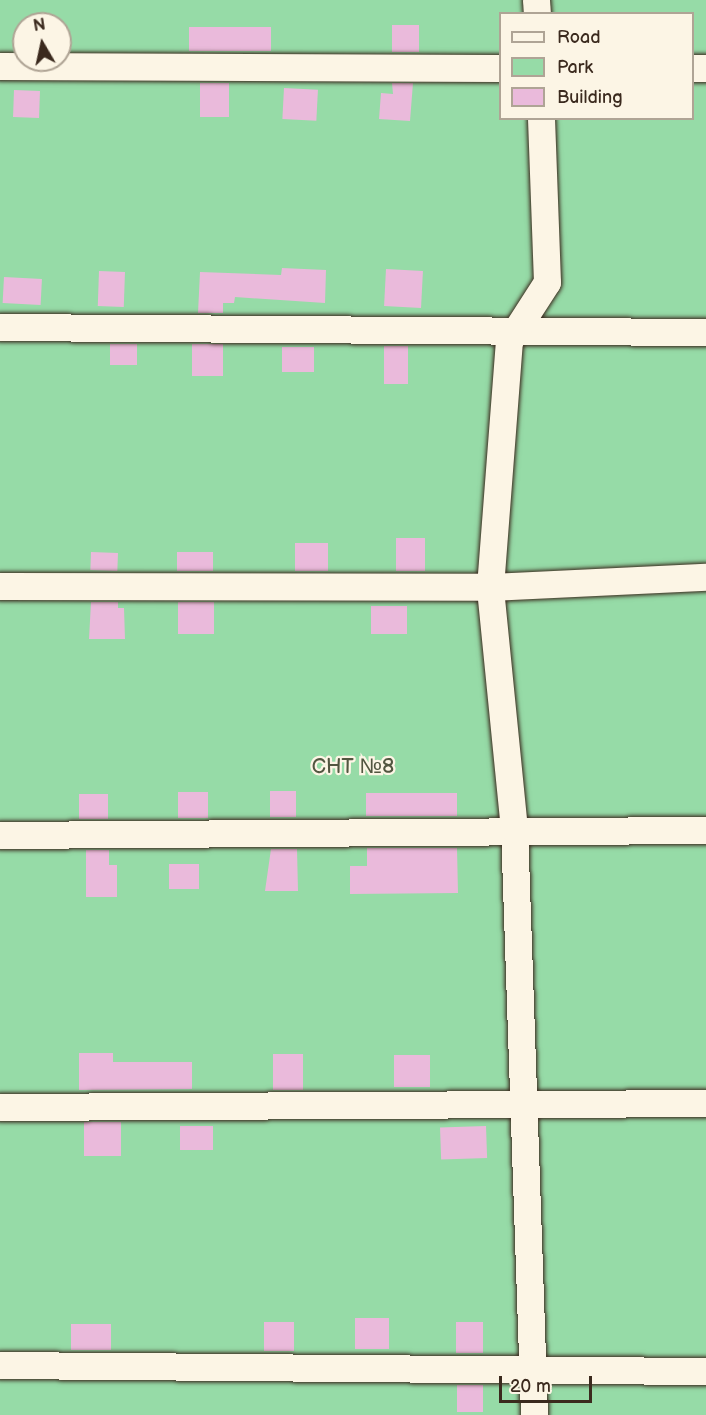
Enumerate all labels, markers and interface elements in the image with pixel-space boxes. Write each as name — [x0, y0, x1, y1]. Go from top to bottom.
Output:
north arrow — [12, 12, 72, 72]
legend — [499, 12, 694, 120]
text: N — [32, 15, 47, 36]
text: Road — [557, 27, 601, 48]
text: Park — [557, 57, 593, 78]
text: Building — [557, 87, 623, 108]
park label: СНТ №8 — [312, 754, 394, 780]
scale bar — [502, 1364, 595, 1402]
text: 20 m — [510, 1376, 551, 1397]

